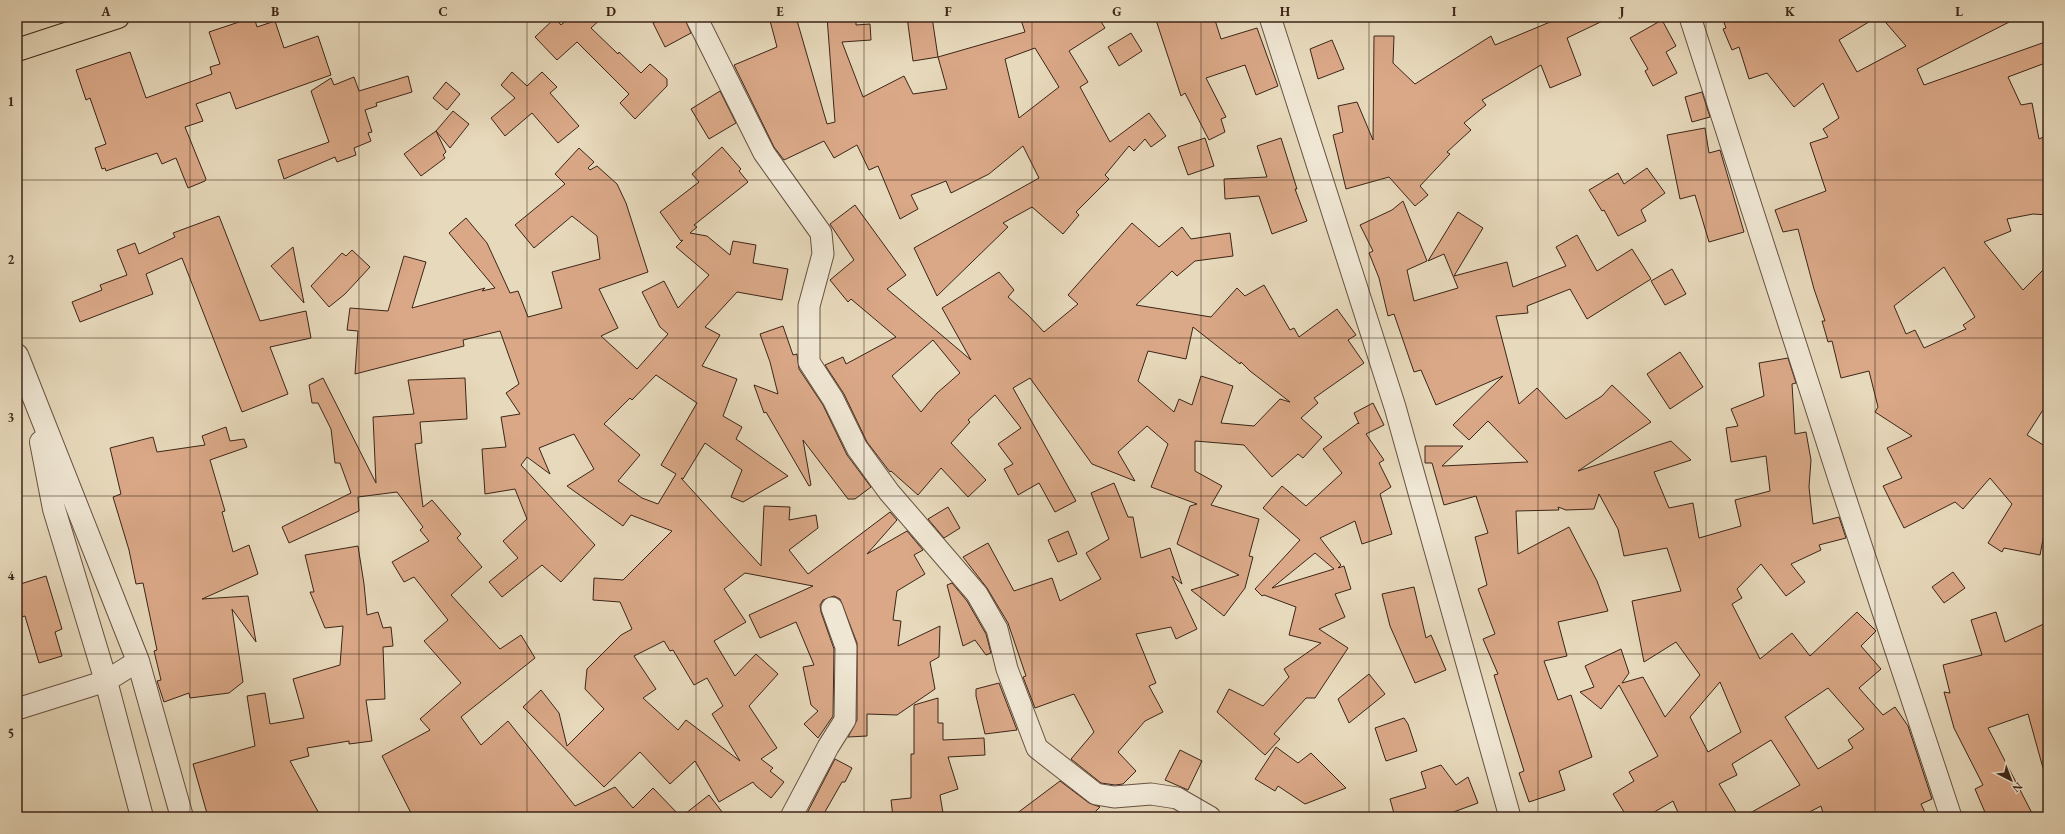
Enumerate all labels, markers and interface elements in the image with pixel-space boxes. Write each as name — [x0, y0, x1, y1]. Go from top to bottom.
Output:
text: A — [100, 3, 111, 20]
text: B — [271, 3, 279, 20]
text: C — [438, 3, 448, 20]
text: D — [606, 3, 616, 20]
text: E — [776, 3, 784, 20]
text: F — [944, 3, 952, 20]
text: G — [1112, 3, 1122, 20]
text: H — [1280, 3, 1291, 20]
text: I — [1452, 3, 1457, 20]
text: J — [1618, 3, 1625, 20]
text: K — [1785, 3, 1796, 20]
text: L — [1955, 3, 1963, 20]
text: 1 — [8, 93, 15, 110]
text: 2 — [8, 251, 15, 268]
text: 3 — [8, 409, 15, 426]
text: 4 — [8, 567, 15, 584]
text: 5 — [8, 725, 14, 742]
north arrow — [1991, 760, 2031, 800]
text: N — [2010, 779, 2026, 796]

